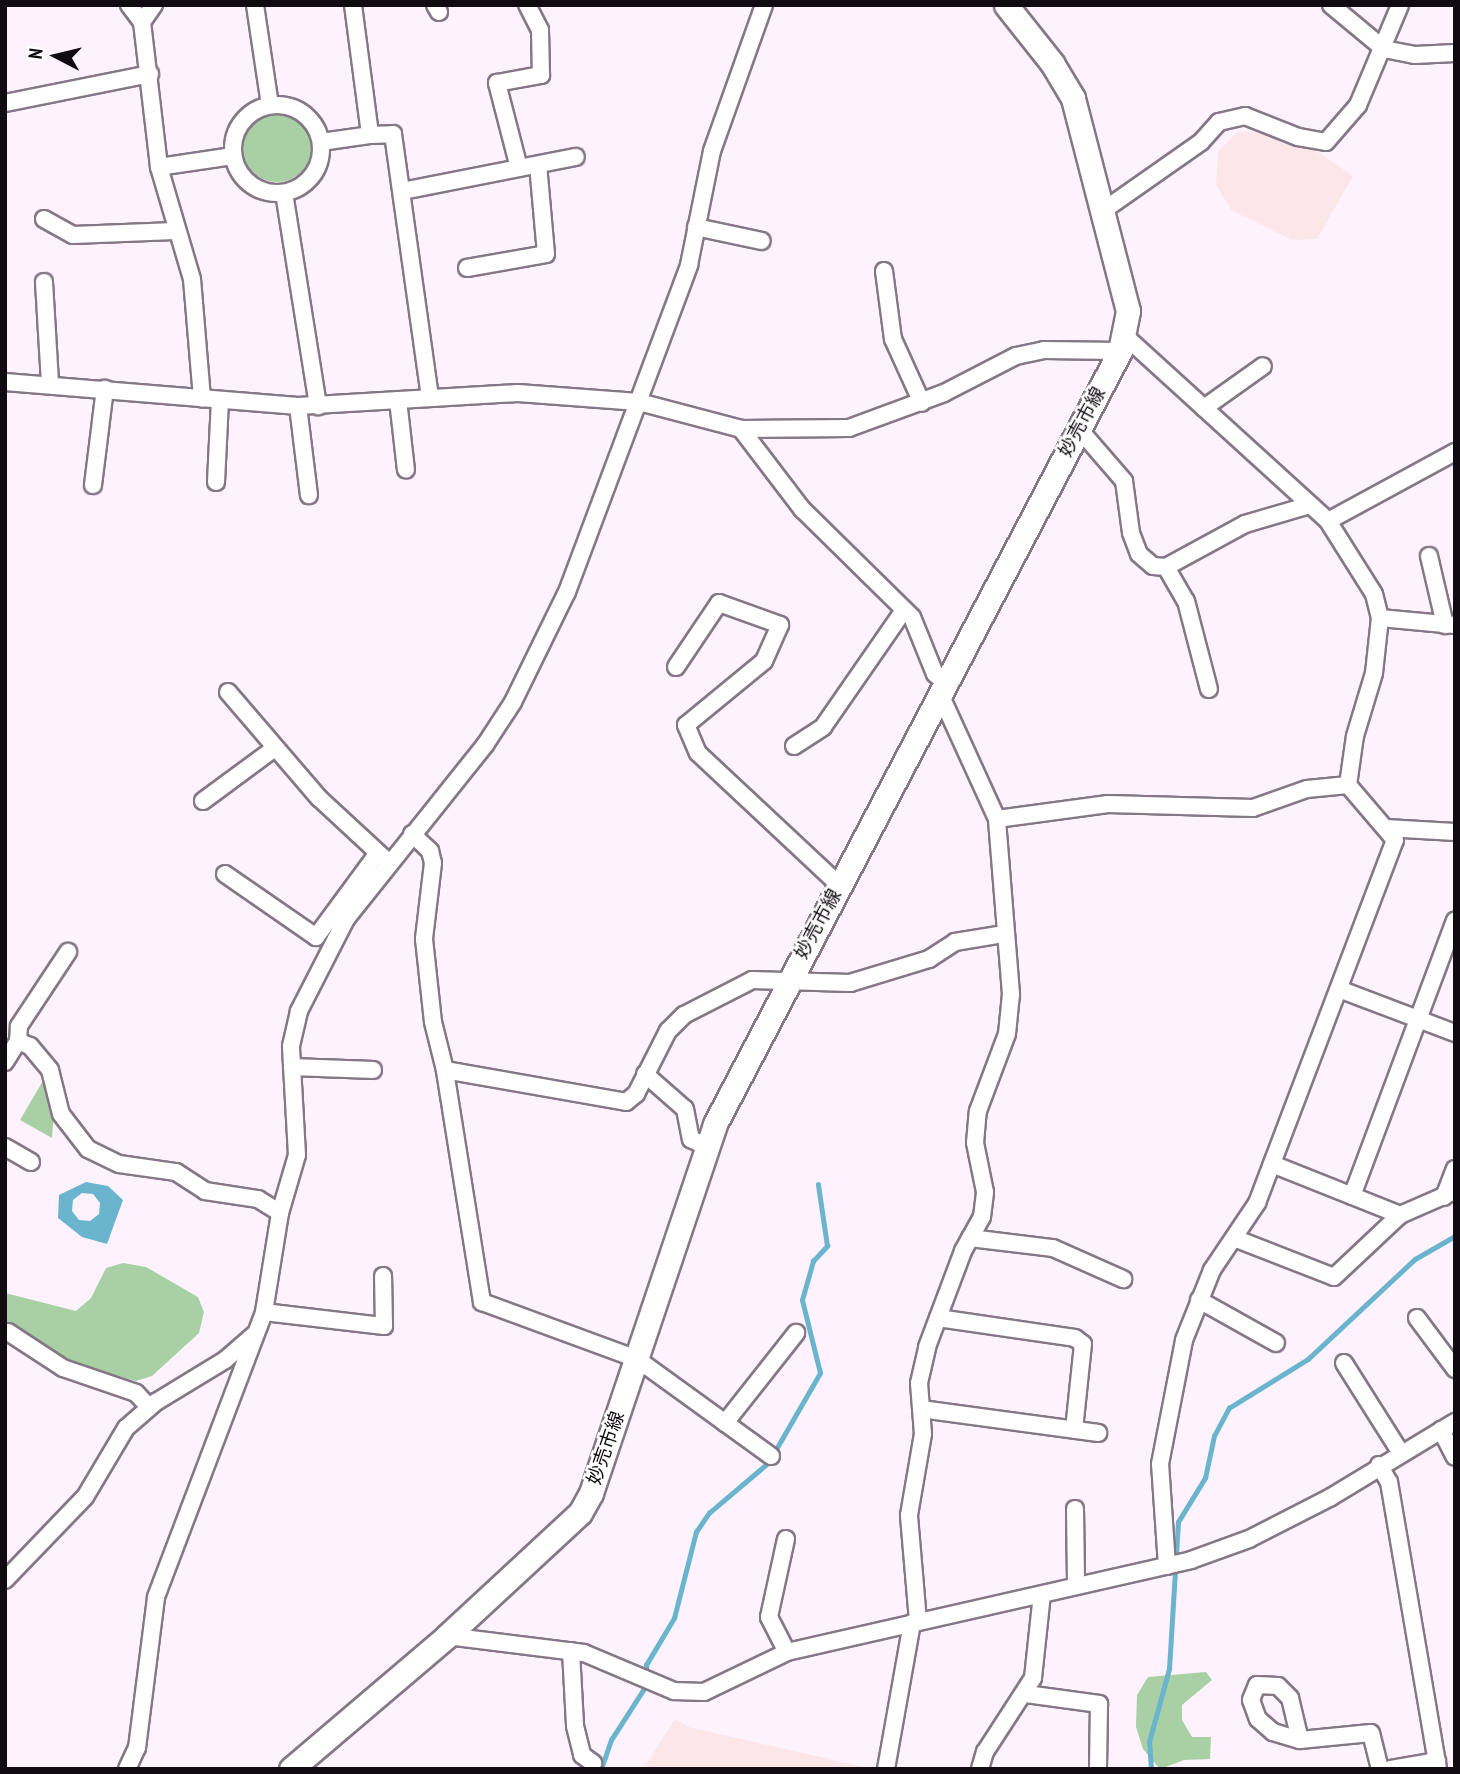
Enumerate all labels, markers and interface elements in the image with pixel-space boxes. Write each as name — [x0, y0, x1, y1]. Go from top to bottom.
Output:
north arrow — [21, 21, 91, 91]
text: N — [23, 47, 48, 60]
street label: 妙売市線 — [1054, 383, 1110, 461]
street label: 妙売市線 — [790, 885, 846, 963]
street label: 妙売市線 — [583, 1408, 629, 1488]

